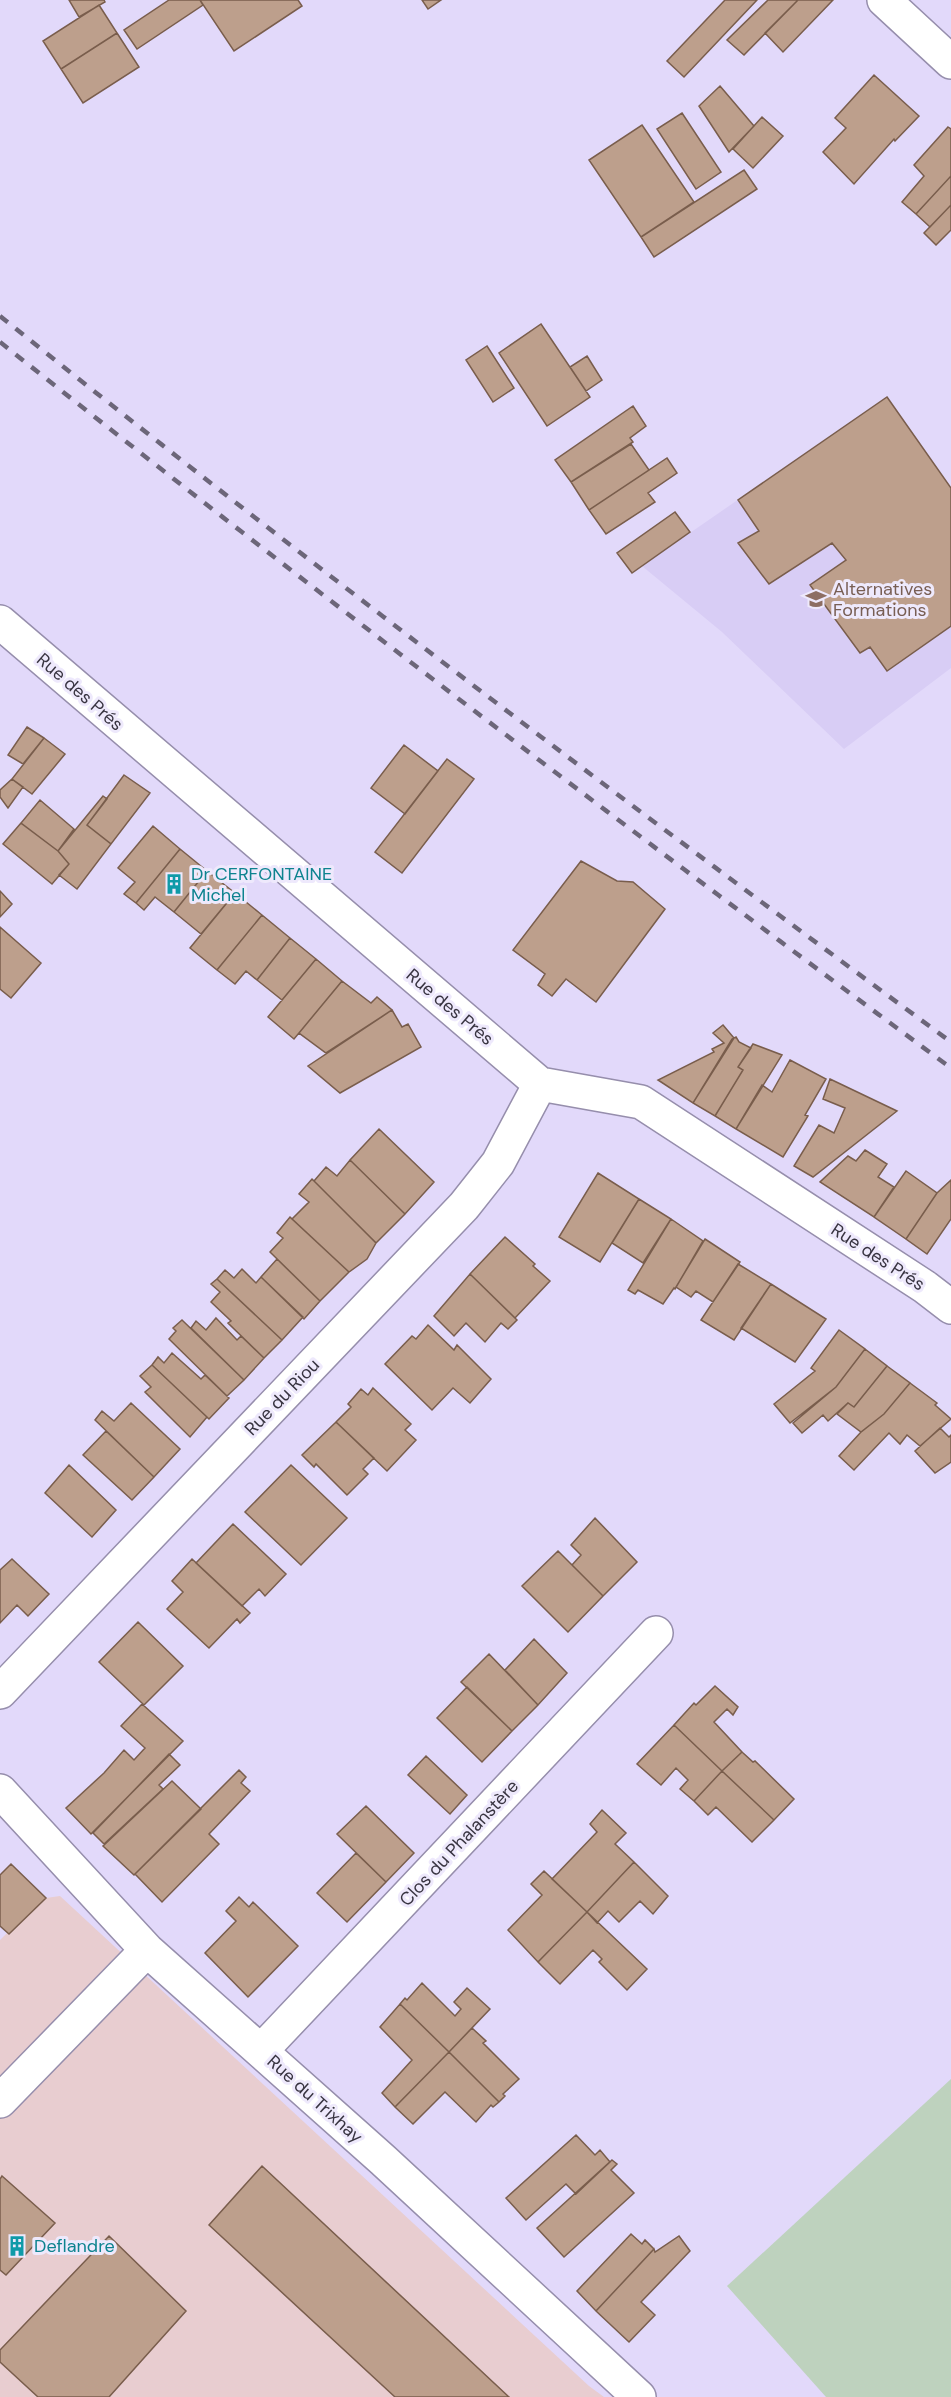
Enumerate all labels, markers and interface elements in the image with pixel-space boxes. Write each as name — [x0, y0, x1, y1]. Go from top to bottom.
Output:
place label: Alternatives Formations — [833, 577, 932, 622]
school or university icon: Alternatives Formations — [804, 587, 828, 611]
street label: Rue des Prés — [32, 648, 128, 736]
place label: Dr CERFONTAINE Michel — [191, 862, 332, 907]
building icon: Dr CERFONTAINE Michel — [162, 872, 186, 896]
street label: Rue des Prés — [401, 963, 499, 1051]
street label: Rue des Prés — [826, 1218, 930, 1296]
street label: Rue du Riou — [239, 1353, 325, 1441]
street label: Clos du Phalanstère — [394, 1775, 524, 1911]
street label: Rue du Trixhay — [262, 2050, 368, 2148]
building icon: Deflandre — [5, 2234, 29, 2258]
place label: Deflandre — [34, 2234, 115, 2258]

